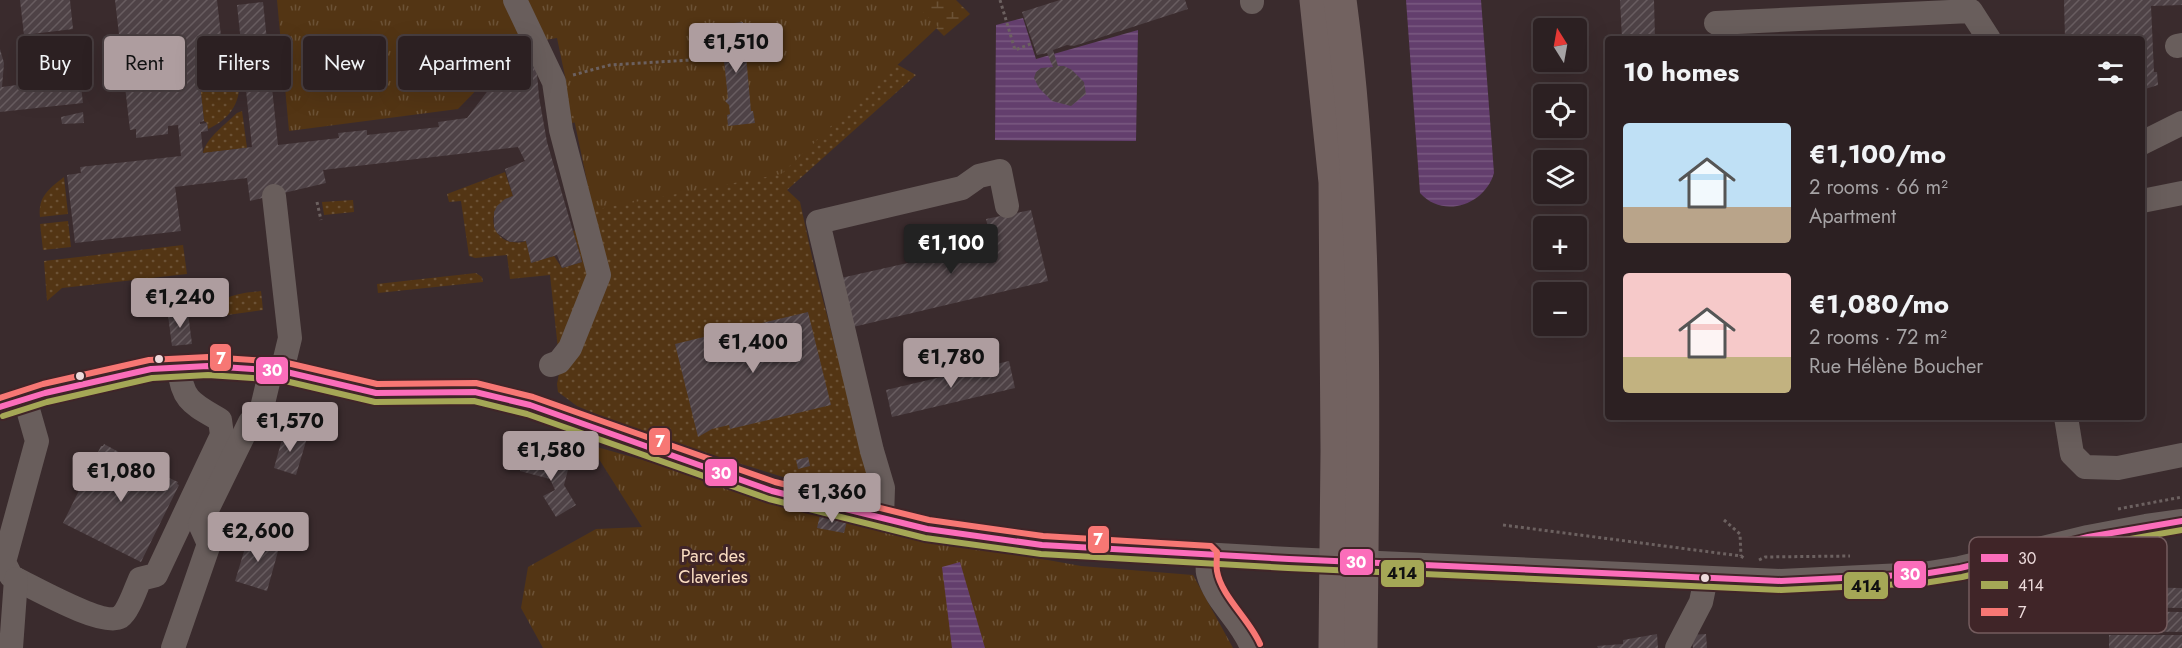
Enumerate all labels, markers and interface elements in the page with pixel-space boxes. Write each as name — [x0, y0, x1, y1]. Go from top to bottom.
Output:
north arrow — [1533, 18, 1587, 72]
map controls — [1533, 18, 1587, 336]
pin: €1,510 — [687, 23, 785, 74]
text: €1,510 — [703, 28, 769, 57]
chip: Buy — [18, 36, 92, 90]
chip: Rent — [104, 36, 185, 90]
chip: Filters — [197, 36, 291, 90]
chip: New — [303, 36, 386, 90]
chip: Apartment — [398, 36, 531, 90]
text: 10 homes — [1623, 53, 1739, 91]
icon: filters — [2094, 56, 2127, 89]
button: locate — [1533, 84, 1587, 138]
text: €1,100/mo — [1809, 135, 1946, 173]
icon: home — [1671, 147, 1743, 219]
button: layers — [1533, 150, 1587, 204]
text: 2 rooms · 66 m² — [1809, 173, 1948, 202]
text: Apartment — [1809, 202, 1896, 231]
button: + — [1533, 216, 1587, 270]
pin: €1,100 — [902, 224, 1000, 275]
text: €1,100 — [918, 229, 984, 258]
pin: €1,240 — [131, 278, 229, 329]
button: − — [1533, 282, 1587, 336]
text: €1,240 — [145, 283, 215, 312]
text: €1,080/mo — [1809, 285, 1949, 323]
icon: home — [1671, 297, 1743, 369]
pin: €1,400 — [704, 323, 802, 374]
text: 2 rooms · 72 m² — [1809, 323, 1947, 352]
text: €1,400 — [718, 328, 788, 357]
pin: €1,780 — [902, 338, 1000, 389]
line badge: 7 — [209, 343, 232, 372]
text: €1,780 — [917, 343, 985, 372]
text: 7 — [216, 347, 226, 370]
text: Rue Hélène Boucher — [1809, 352, 1983, 381]
unlabelled marker — [153, 353, 165, 365]
line badge: 30 — [255, 356, 289, 385]
text: 30 — [262, 359, 282, 382]
unlabelled marker — [74, 370, 86, 382]
pin: €1,570 — [241, 402, 339, 453]
text: €1,570 — [256, 407, 324, 436]
line badge: 7 — [648, 427, 671, 456]
text: 7 — [655, 430, 665, 453]
pin: €1,580 — [502, 431, 600, 482]
text: €1,580 — [517, 436, 585, 465]
pin: €1,080 — [72, 452, 170, 503]
text: €1,080 — [87, 457, 155, 486]
line badge: 30 — [704, 458, 738, 487]
text: 30 — [711, 462, 731, 485]
pin: €1,360 — [783, 473, 881, 524]
text: €1,360 — [798, 478, 866, 507]
pin: €2,600 — [209, 512, 307, 563]
text: €2,600 — [222, 517, 294, 546]
line badge: 7 — [1087, 525, 1110, 554]
text: 7 — [1093, 528, 1103, 551]
legend — [1969, 537, 2167, 633]
park label: Parc des Claveries — [678, 543, 748, 590]
text: 30 — [2018, 547, 2036, 570]
line badge: 30 — [1339, 548, 1374, 576]
text: 30 — [1346, 551, 1366, 574]
line badge: 414 — [1380, 559, 1425, 588]
line badge: 30 — [1893, 560, 1927, 589]
text: 414 — [1387, 562, 1417, 585]
text: 30 — [1900, 563, 1920, 586]
line badge: 414 — [1843, 571, 1889, 600]
unlabelled marker — [1699, 572, 1711, 584]
text: 414 — [2018, 574, 2044, 597]
text: 414 — [1851, 575, 1881, 598]
text: 7 — [2018, 601, 2027, 624]

